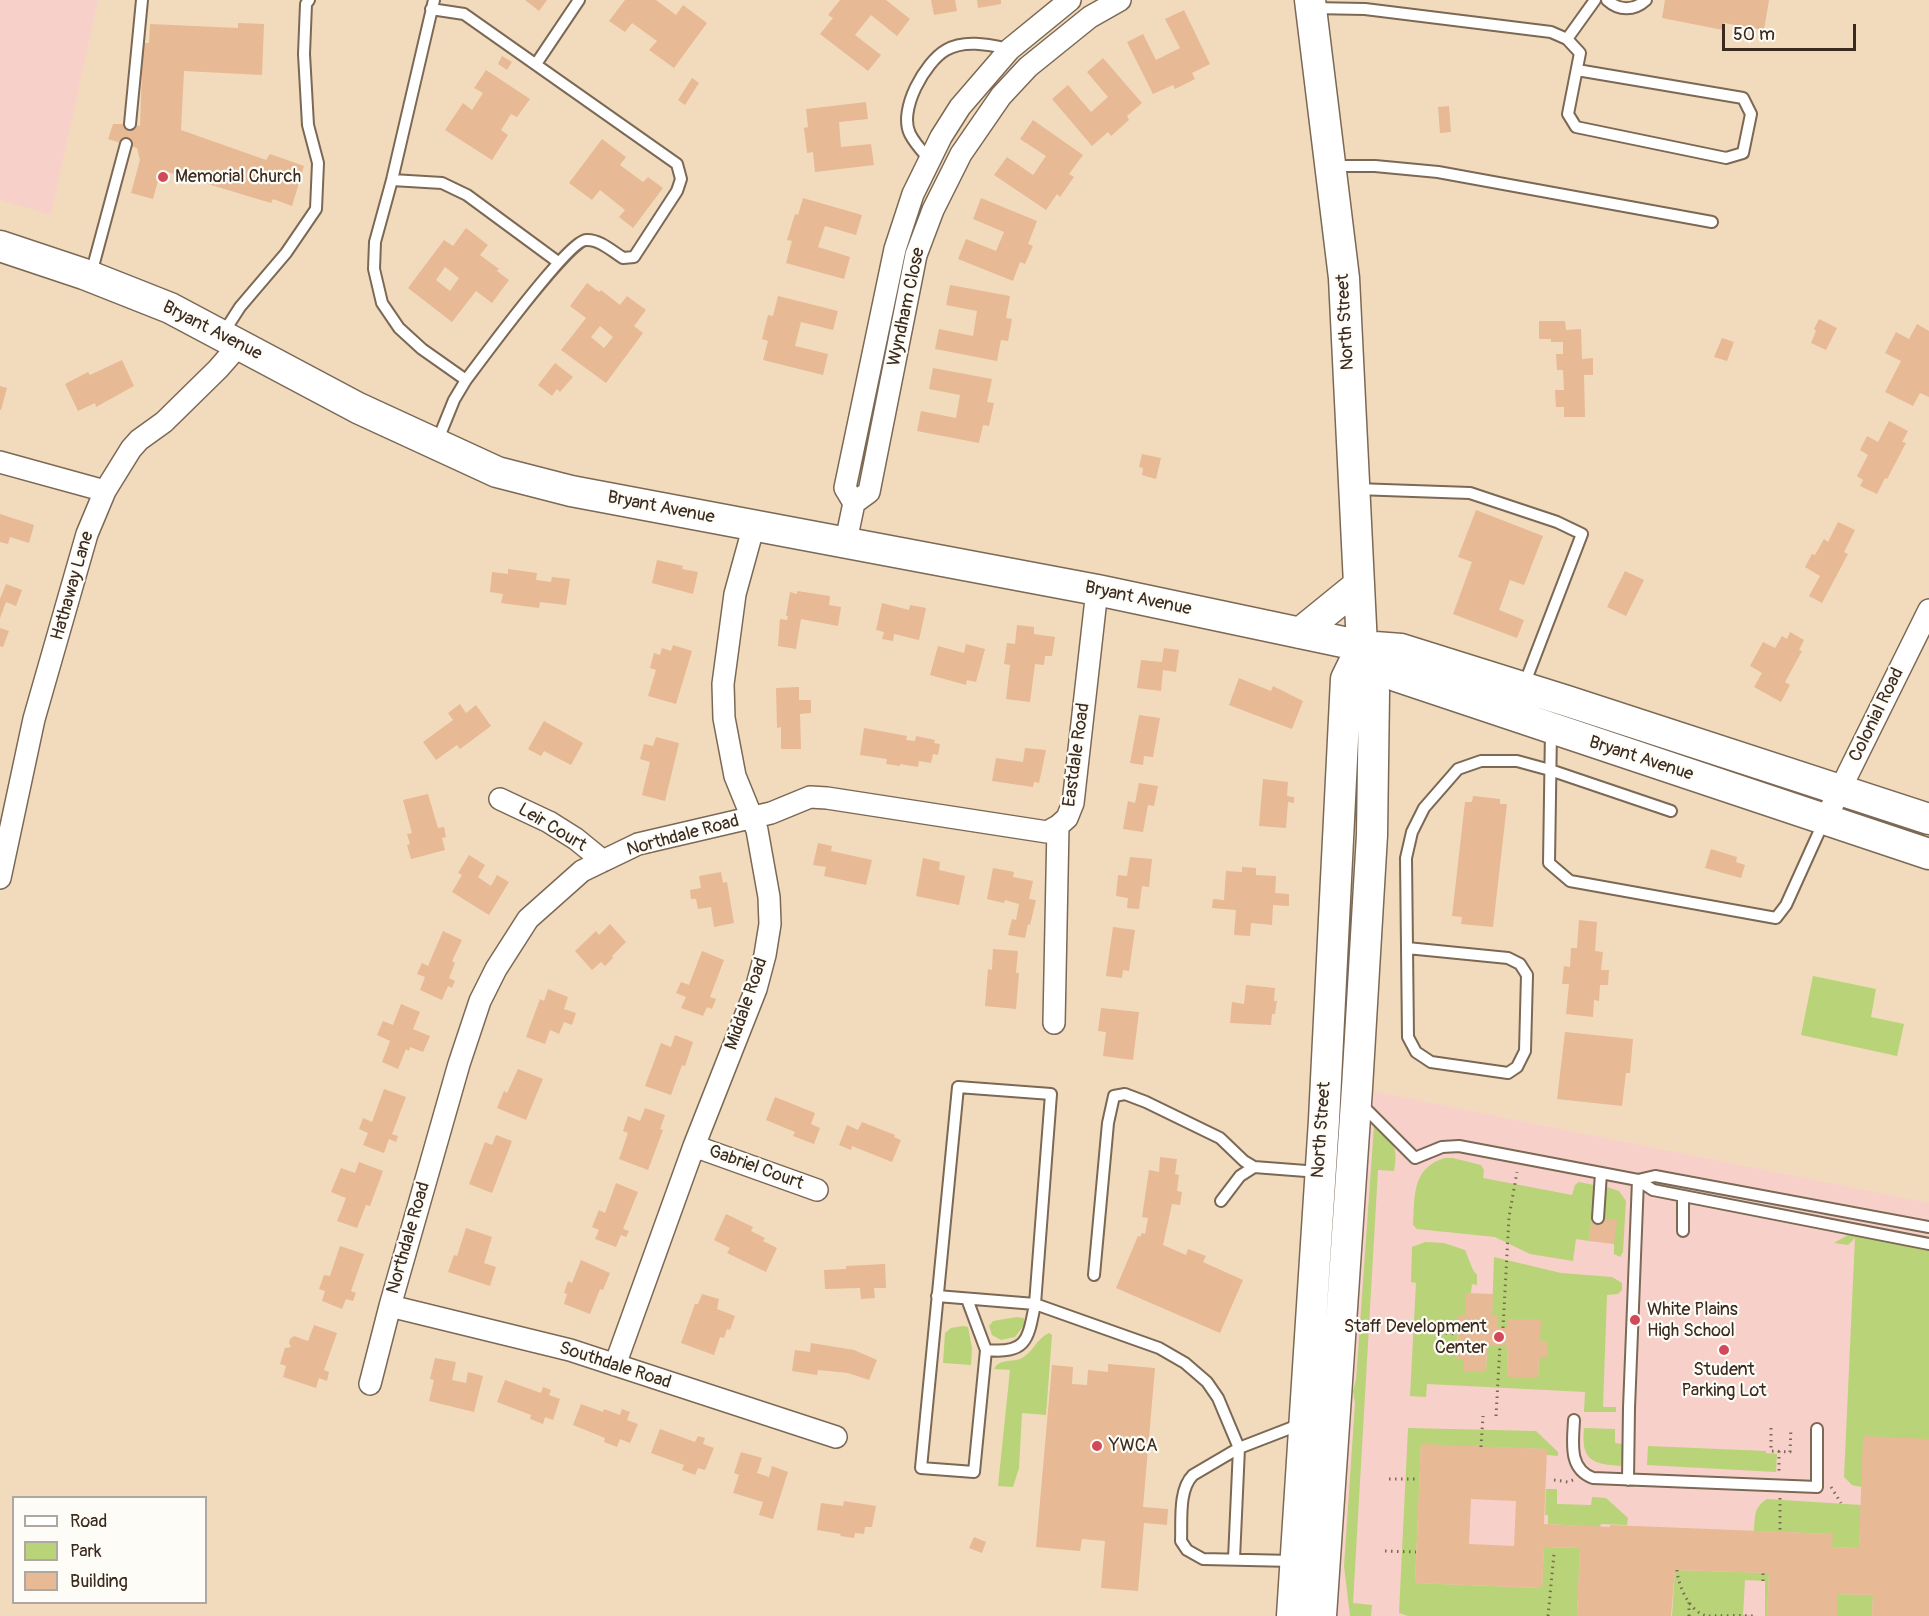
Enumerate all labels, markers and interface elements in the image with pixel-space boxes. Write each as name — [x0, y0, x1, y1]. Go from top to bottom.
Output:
scale bar — [1725, 12, 1858, 50]
text: 50 m — [1733, 23, 1775, 46]
place label: Memorial Church — [175, 166, 301, 188]
marker: Memorial Church — [156, 170, 170, 184]
street label: Wyndham Close — [884, 246, 930, 368]
street label: North Street — [1333, 273, 1359, 371]
street label: Bryant Avenue — [159, 297, 265, 365]
street label: Bryant Avenue — [606, 487, 716, 529]
street label: Hathaway Lane — [47, 529, 99, 643]
street label: Bryant Avenue — [1083, 577, 1193, 621]
street label: Colonial Road — [1845, 665, 1909, 765]
street label: Eastdale Road — [1059, 702, 1095, 808]
street label: Bryant Avenue — [1586, 732, 1696, 786]
street label: Leir Court — [514, 799, 590, 857]
street label: Northdale Road — [624, 811, 742, 861]
street label: Middale Road — [721, 955, 773, 1053]
street label: North Street — [1308, 1081, 1336, 1179]
street label: Gabriel Court — [706, 1141, 806, 1195]
street label: Northdale Road — [383, 1180, 435, 1296]
place label: White Plains High School — [1647, 1299, 1738, 1342]
marker: White Plains High School — [1628, 1313, 1642, 1327]
place label: Staff Development Center — [1344, 1316, 1487, 1358]
marker: Staff Development Center — [1492, 1330, 1506, 1344]
street label: Southdale Road — [556, 1338, 674, 1394]
marker: Student Parking Lot — [1717, 1343, 1731, 1357]
place label: Student Parking Lot — [1682, 1359, 1766, 1402]
place label: YWCA — [1109, 1435, 1158, 1457]
marker: YWCA — [1090, 1439, 1104, 1453]
legend — [12, 1496, 207, 1604]
text: Road — [70, 1510, 107, 1533]
text: Park — [70, 1540, 102, 1563]
text: Building — [70, 1570, 128, 1593]

